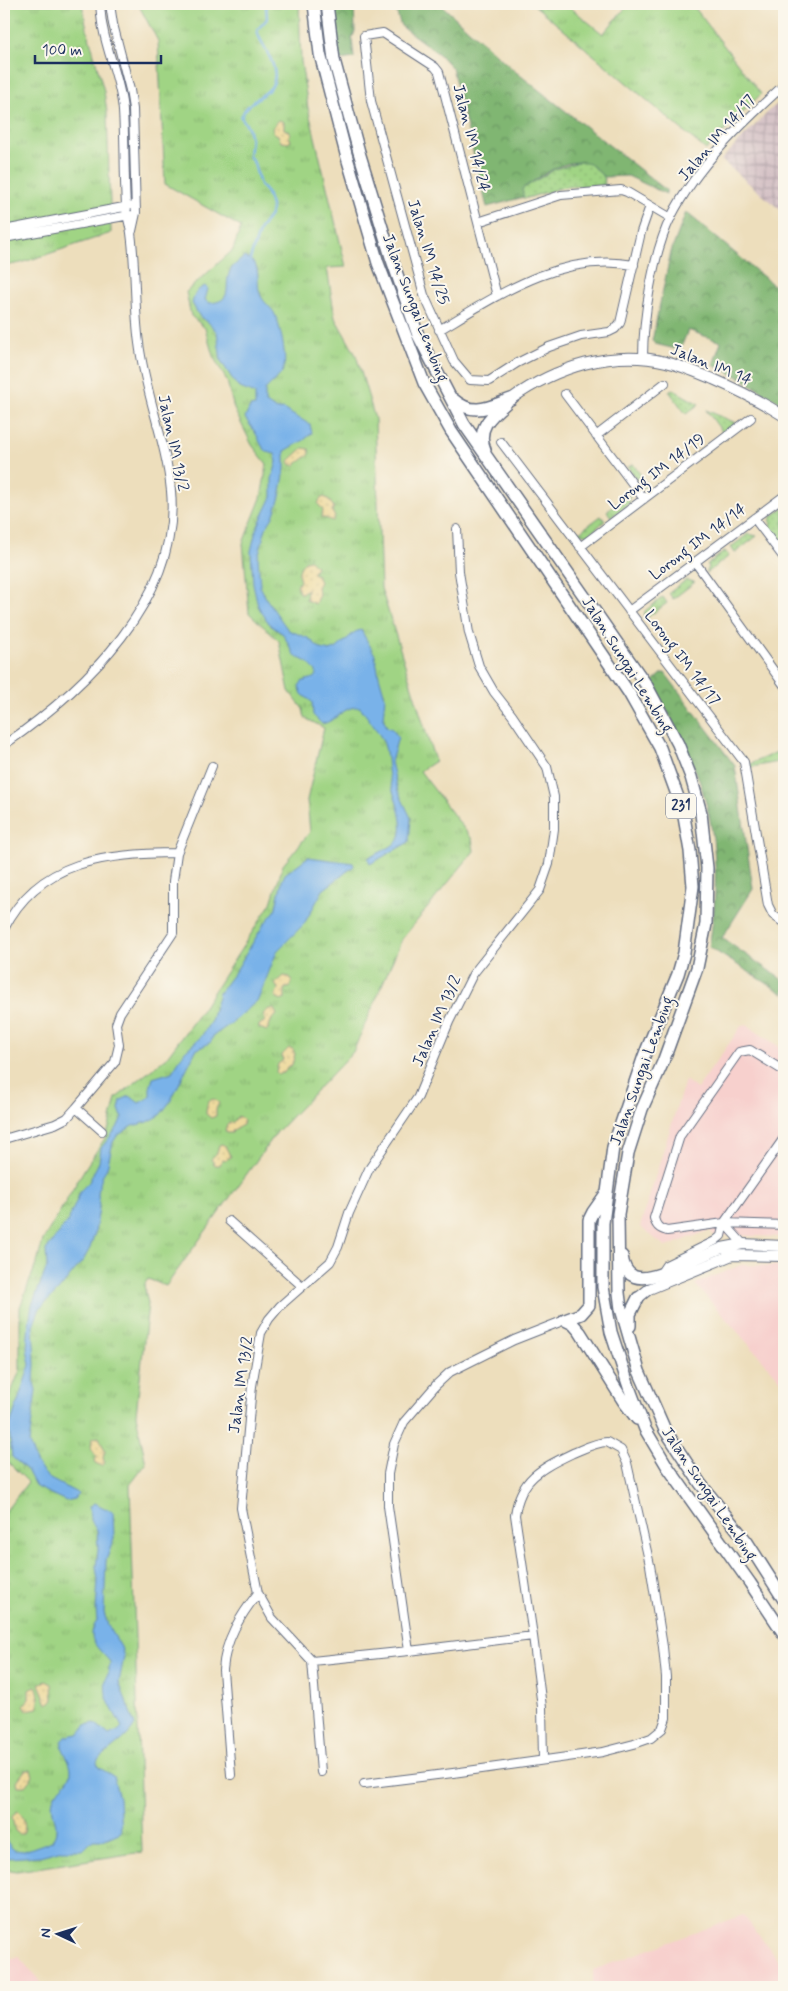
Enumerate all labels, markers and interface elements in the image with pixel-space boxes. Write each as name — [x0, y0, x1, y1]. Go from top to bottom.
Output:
scale bar — [35, 32, 161, 64]
text: 100 m — [42, 41, 82, 61]
street label: Jalan IM 14/24 — [447, 82, 495, 194]
street label: Jalan IM 14/17 — [674, 90, 760, 186]
street label: Jalan IM 14/25 — [402, 197, 454, 307]
street label: Jalan Sungai Lembing — [376, 231, 453, 386]
street label: Jalan IM 14 — [667, 339, 755, 391]
street label: Jalan IM 13/2 — [153, 393, 193, 493]
street label: Lorong IM 14/19 — [604, 429, 710, 516]
street label: Lorong IM 14/14 — [645, 499, 751, 586]
street label: Jalan Sungai Lembing — [576, 593, 678, 738]
street label: Lorong IM 14/17 — [638, 606, 725, 711]
road number: 231 — [666, 794, 696, 818]
street label: Jalan IM 13/2 — [407, 972, 467, 1070]
street label: Jalan Sungai Lembing — [605, 993, 680, 1149]
street label: Jalan IM 13/2 — [224, 1335, 258, 1435]
street label: Jalan Sungai Lembing — [655, 1423, 762, 1566]
north arrow — [32, 1908, 82, 1958]
text: N — [37, 1928, 55, 1938]

